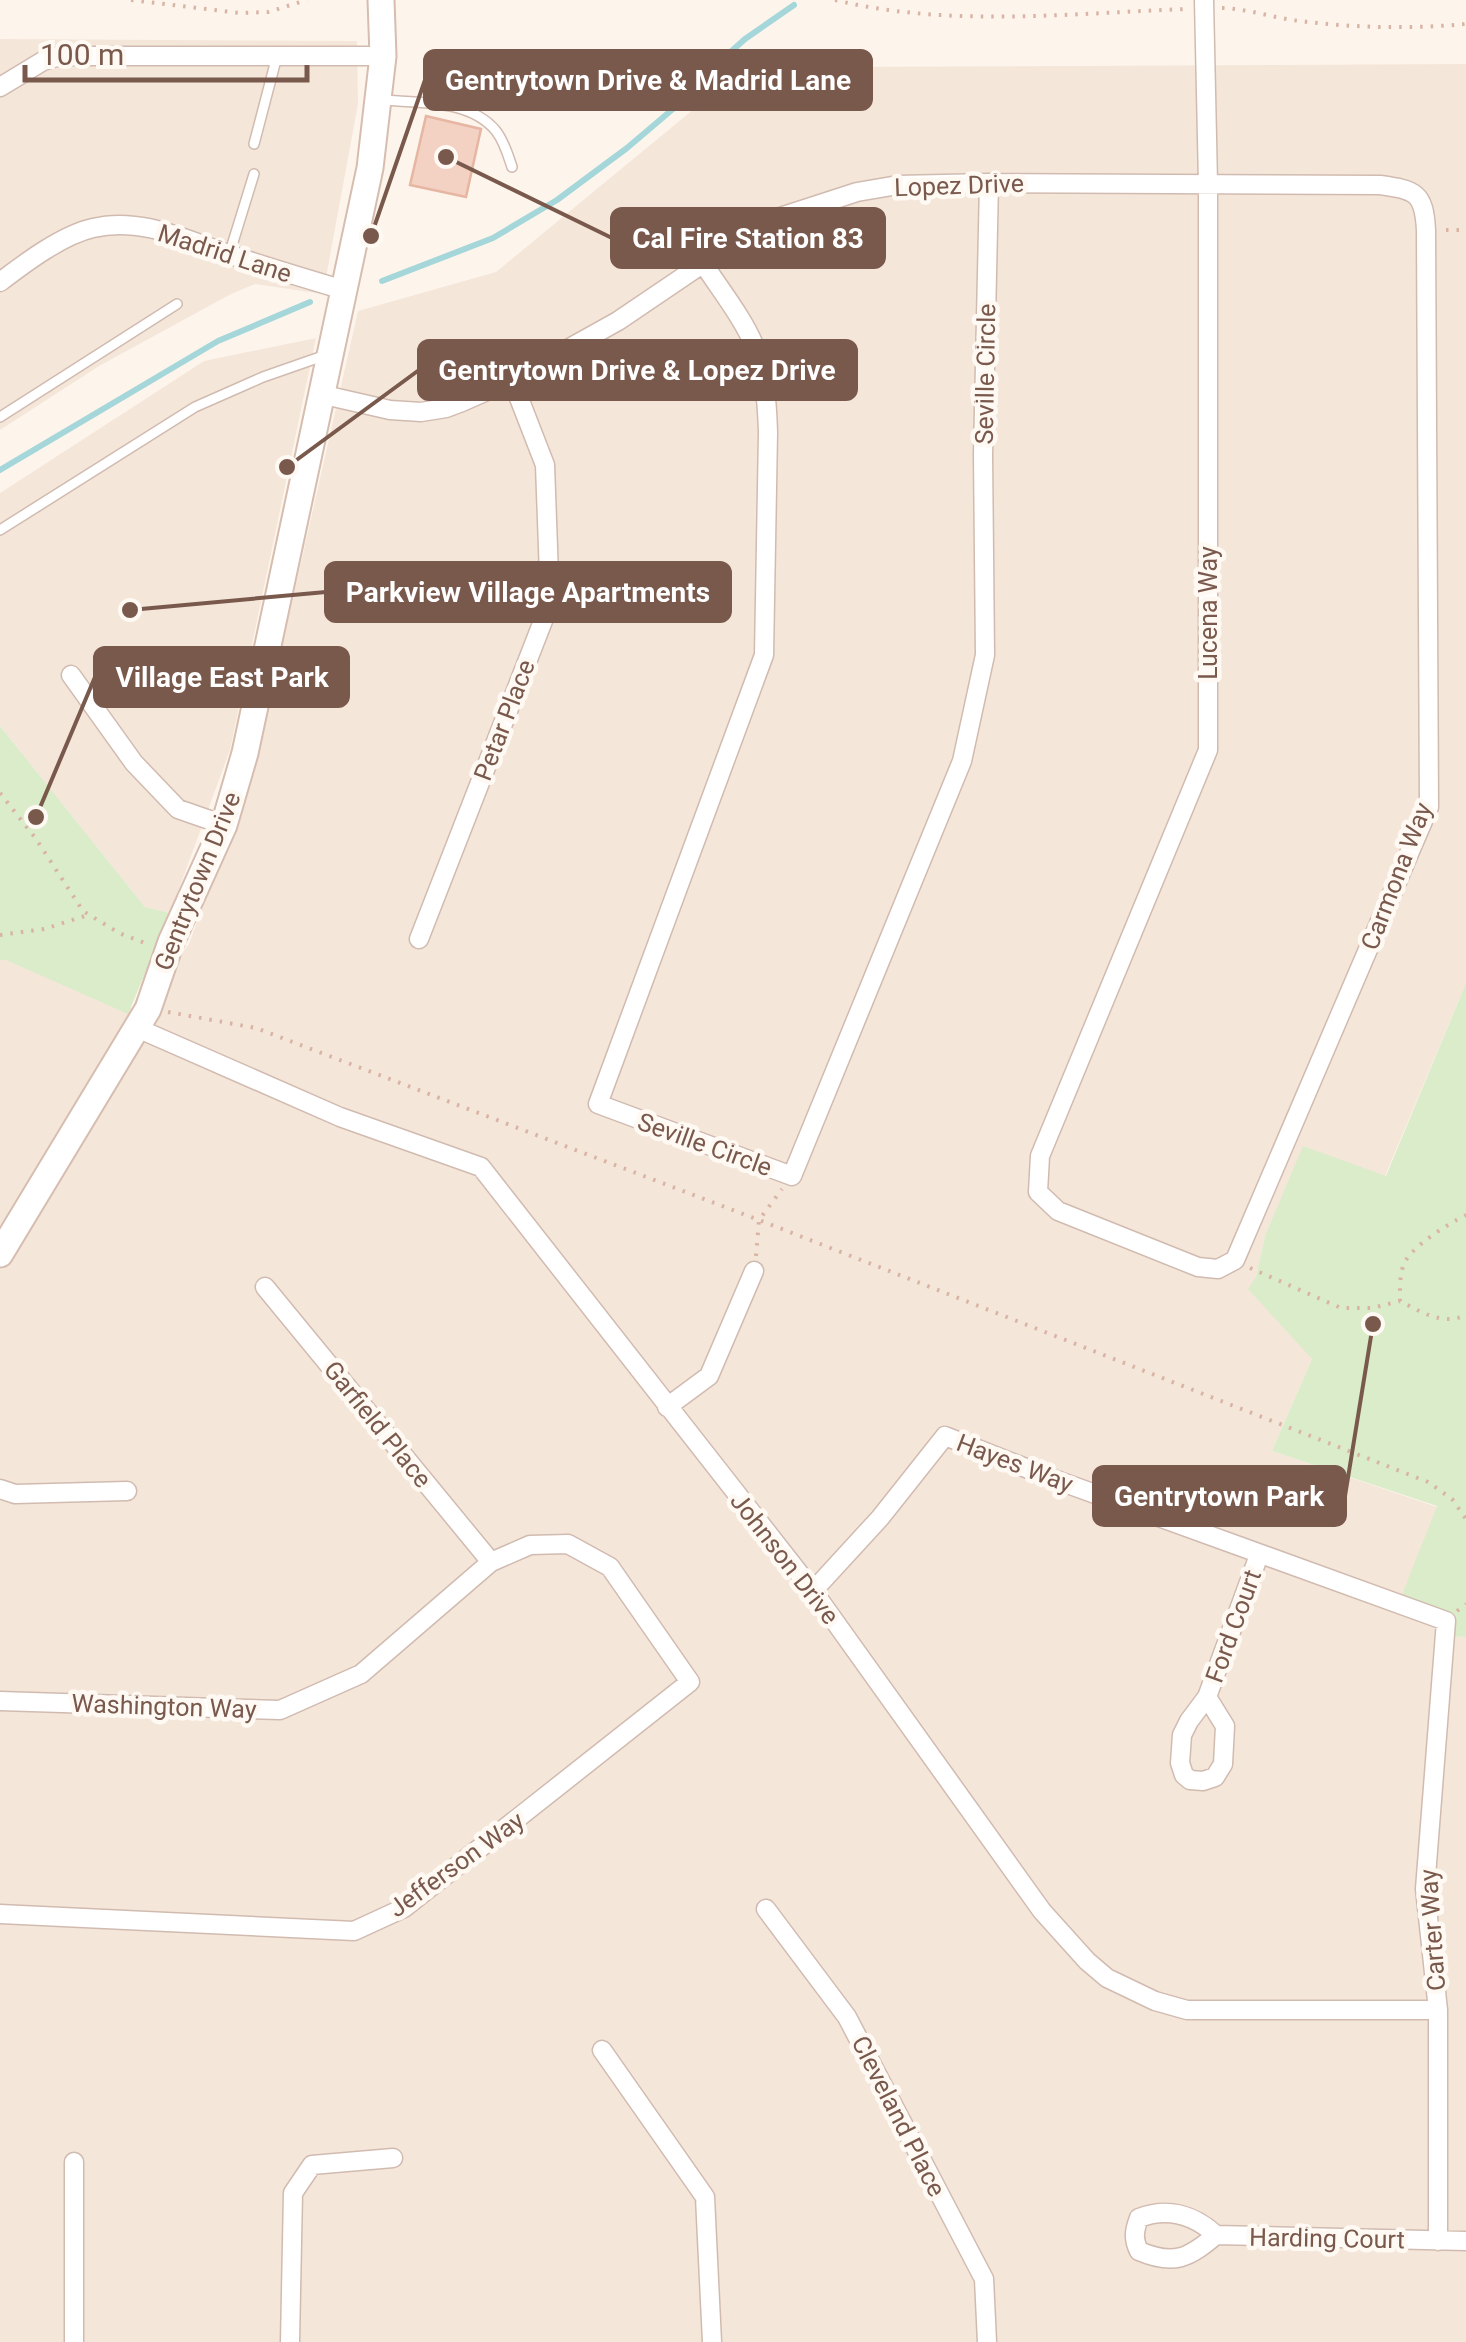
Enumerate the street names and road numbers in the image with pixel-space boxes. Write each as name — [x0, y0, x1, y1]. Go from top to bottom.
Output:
street label: Lopez Drive — [894, 169, 1024, 202]
street label: Madrid Lane — [154, 218, 295, 289]
street label: Seville Circle — [970, 303, 1001, 445]
street label: Lucena Way — [1194, 546, 1223, 680]
street label: Petar Place — [468, 656, 541, 785]
street label: Gentrytown Drive — [148, 788, 246, 975]
street label: Carmona Way — [1355, 798, 1438, 954]
street label: Seville Circle — [634, 1107, 776, 1182]
street label: Garfield Place — [318, 1355, 437, 1493]
street label: Hayes Way — [953, 1428, 1077, 1499]
street label: Johnson Drive — [724, 1487, 845, 1630]
street label: Ford Court — [1200, 1566, 1267, 1687]
street label: Washington Way — [71, 1689, 257, 1724]
street label: Jefferson Way — [383, 1806, 530, 1923]
street label: Carter Way — [1414, 1868, 1451, 1992]
street label: Cleveland Place — [846, 2031, 951, 2201]
street label: Harding Court — [1249, 2223, 1405, 2254]

